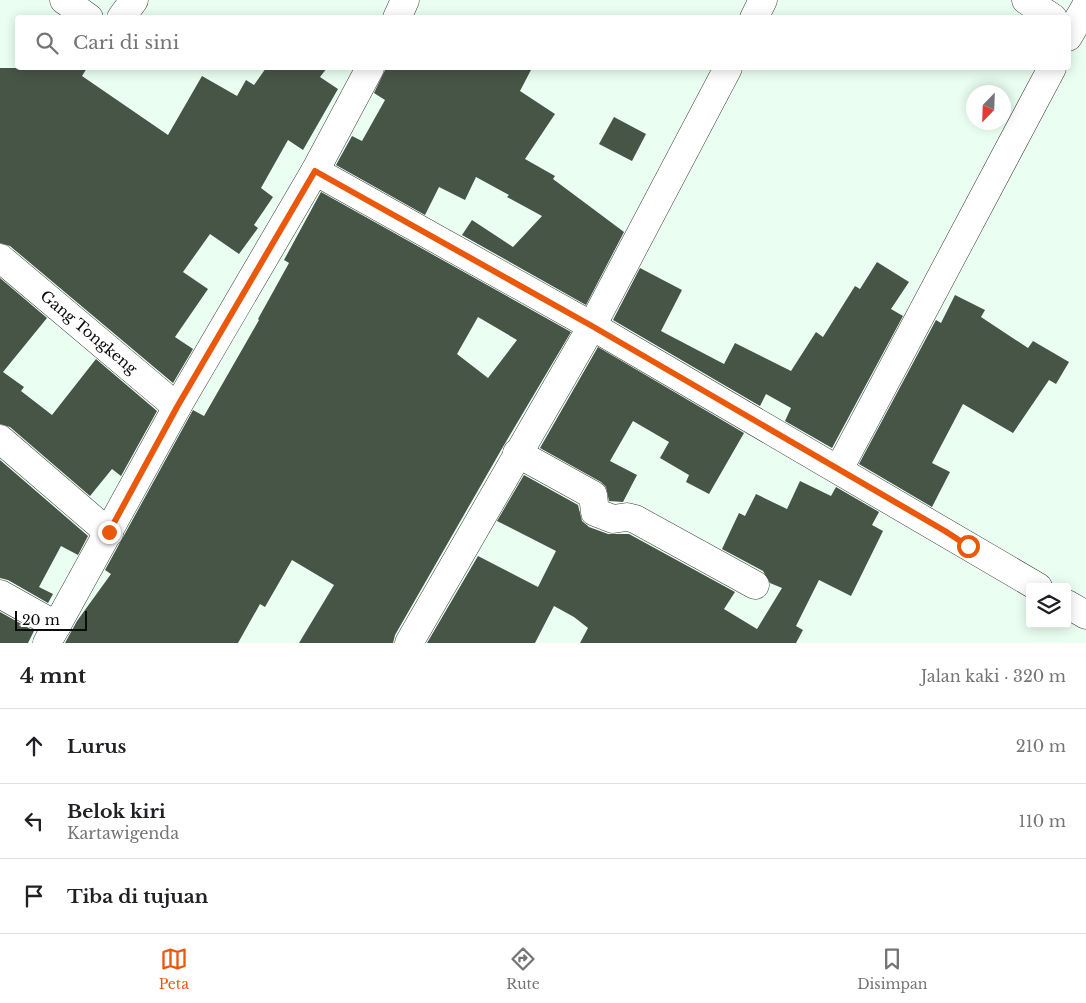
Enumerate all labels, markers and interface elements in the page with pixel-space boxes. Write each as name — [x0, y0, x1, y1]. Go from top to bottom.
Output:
search box — [15, 15, 1071, 70]
icon: search — [33, 29, 61, 57]
text: Cari di sini — [73, 31, 179, 54]
north arrow — [966, 85, 1011, 130]
street label: Gang Tongkeng — [37, 286, 142, 379]
route end — [98, 521, 121, 544]
route start — [957, 535, 980, 558]
map controls — [1026, 583, 1071, 628]
button: layers — [1026, 583, 1071, 628]
scale bar — [15, 608, 88, 631]
text: 20 m — [22, 611, 60, 629]
text: 4 mnt — [20, 663, 86, 689]
text: Jalan kaki · 320 m — [921, 666, 1066, 686]
icon: ahead — [20, 732, 48, 760]
text: Lurus — [67, 735, 126, 758]
text: 210 m — [1016, 736, 1066, 756]
text: Belok kiri — [67, 800, 166, 823]
icon: left — [20, 807, 48, 835]
text: 110 m — [1019, 811, 1066, 831]
text: Kartawigenda — [67, 823, 179, 843]
icon: arrive — [20, 882, 48, 910]
text: Tiba di tujuan — [67, 885, 208, 908]
tab: Peta — [159, 945, 189, 993]
tab: Rute — [506, 945, 540, 993]
tab: Disimpan — [857, 945, 927, 993]

